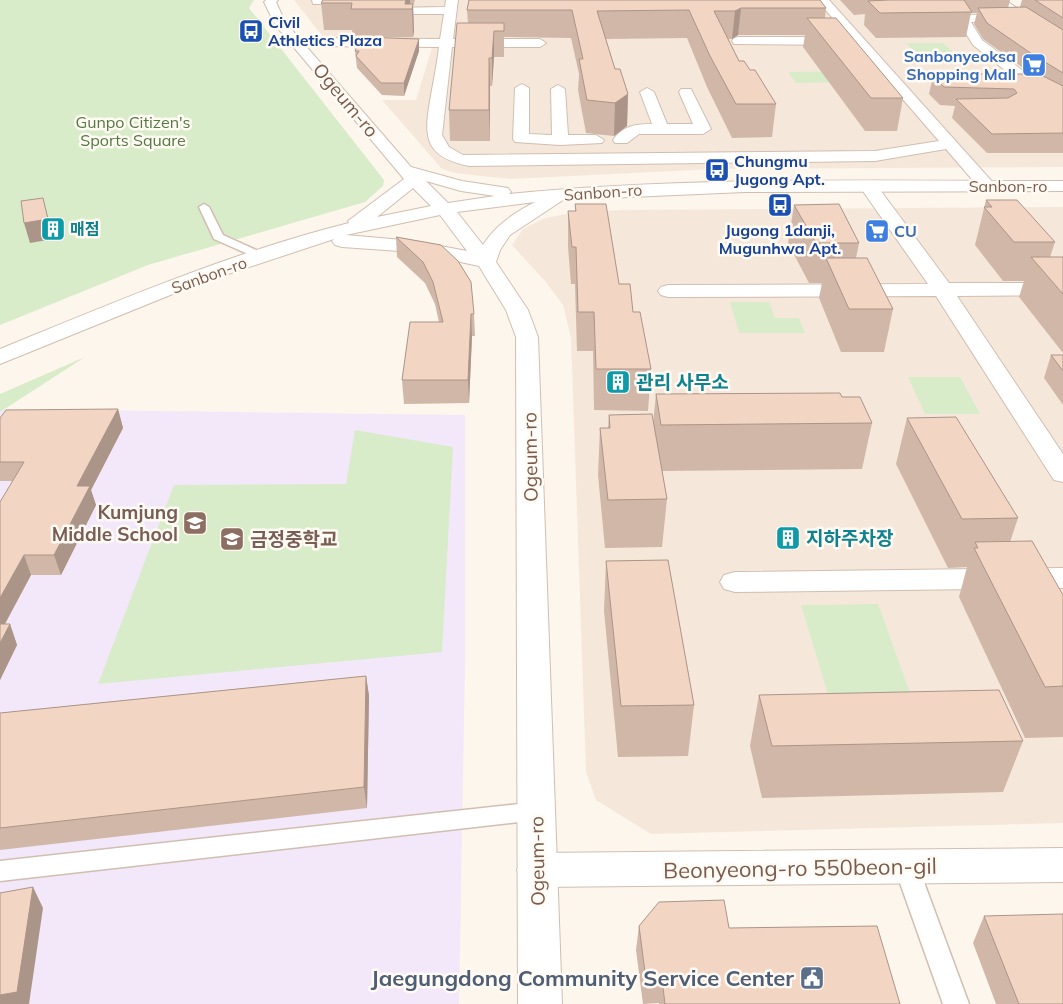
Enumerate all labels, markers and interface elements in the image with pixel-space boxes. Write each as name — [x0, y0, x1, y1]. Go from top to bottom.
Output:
place label: Civil Athletics Plaza — [268, 12, 382, 50]
bus stop icon: Civil Athletics Plaza — [238, 18, 264, 44]
place label: Sanbonyeoksa Shopping Mall — [904, 46, 1016, 84]
supermarket icon: Sanbonyeoksa Shopping Mall — [1021, 52, 1047, 78]
street label: Ogeum-ro — [308, 58, 384, 142]
park label: Gunpo Citizen's Sports Square — [75, 112, 191, 150]
place label: Chungmu Jugong Apt. — [734, 151, 825, 189]
bus stop icon: Chungmu Jugong Apt. — [704, 157, 730, 183]
street label: Sanbon-ro — [969, 176, 1047, 196]
street label: Sanbon-ro — [563, 179, 643, 205]
bus stop icon: Jugong 1danji, Mugunhwa Apt. — [767, 192, 793, 218]
building icon: 매점 — [40, 216, 66, 242]
supermarket icon: CU — [864, 218, 890, 244]
place label: 매점 — [70, 219, 99, 239]
place label: Jugong 1danji, Mugunhwa Apt. — [719, 220, 841, 258]
place label: CU — [894, 221, 917, 241]
street label: Sanbon-ro — [169, 252, 249, 298]
building icon: 관리 사무소 — [605, 369, 631, 395]
place label: 관리 사무소 — [636, 370, 729, 394]
street label: Ogeum-ro — [517, 412, 543, 502]
place label: Kumjung Middle School — [52, 500, 178, 546]
school or university icon: Kumjung Middle School — [182, 510, 208, 536]
building icon: 지하주차장 — [775, 525, 801, 551]
school or university icon: 금정중학교 — [219, 526, 245, 552]
place label: 지하주차장 — [806, 526, 893, 550]
place label: 금정중학교 — [250, 527, 337, 551]
street label: Ogeum-ro — [524, 816, 550, 906]
street label: Beonyeong-ro 550beon-gil — [663, 852, 937, 884]
place label: Jaegungdong Community Service Center — [371, 964, 794, 992]
public building icon: Jaegungdong Community Service Center — [799, 965, 825, 991]

